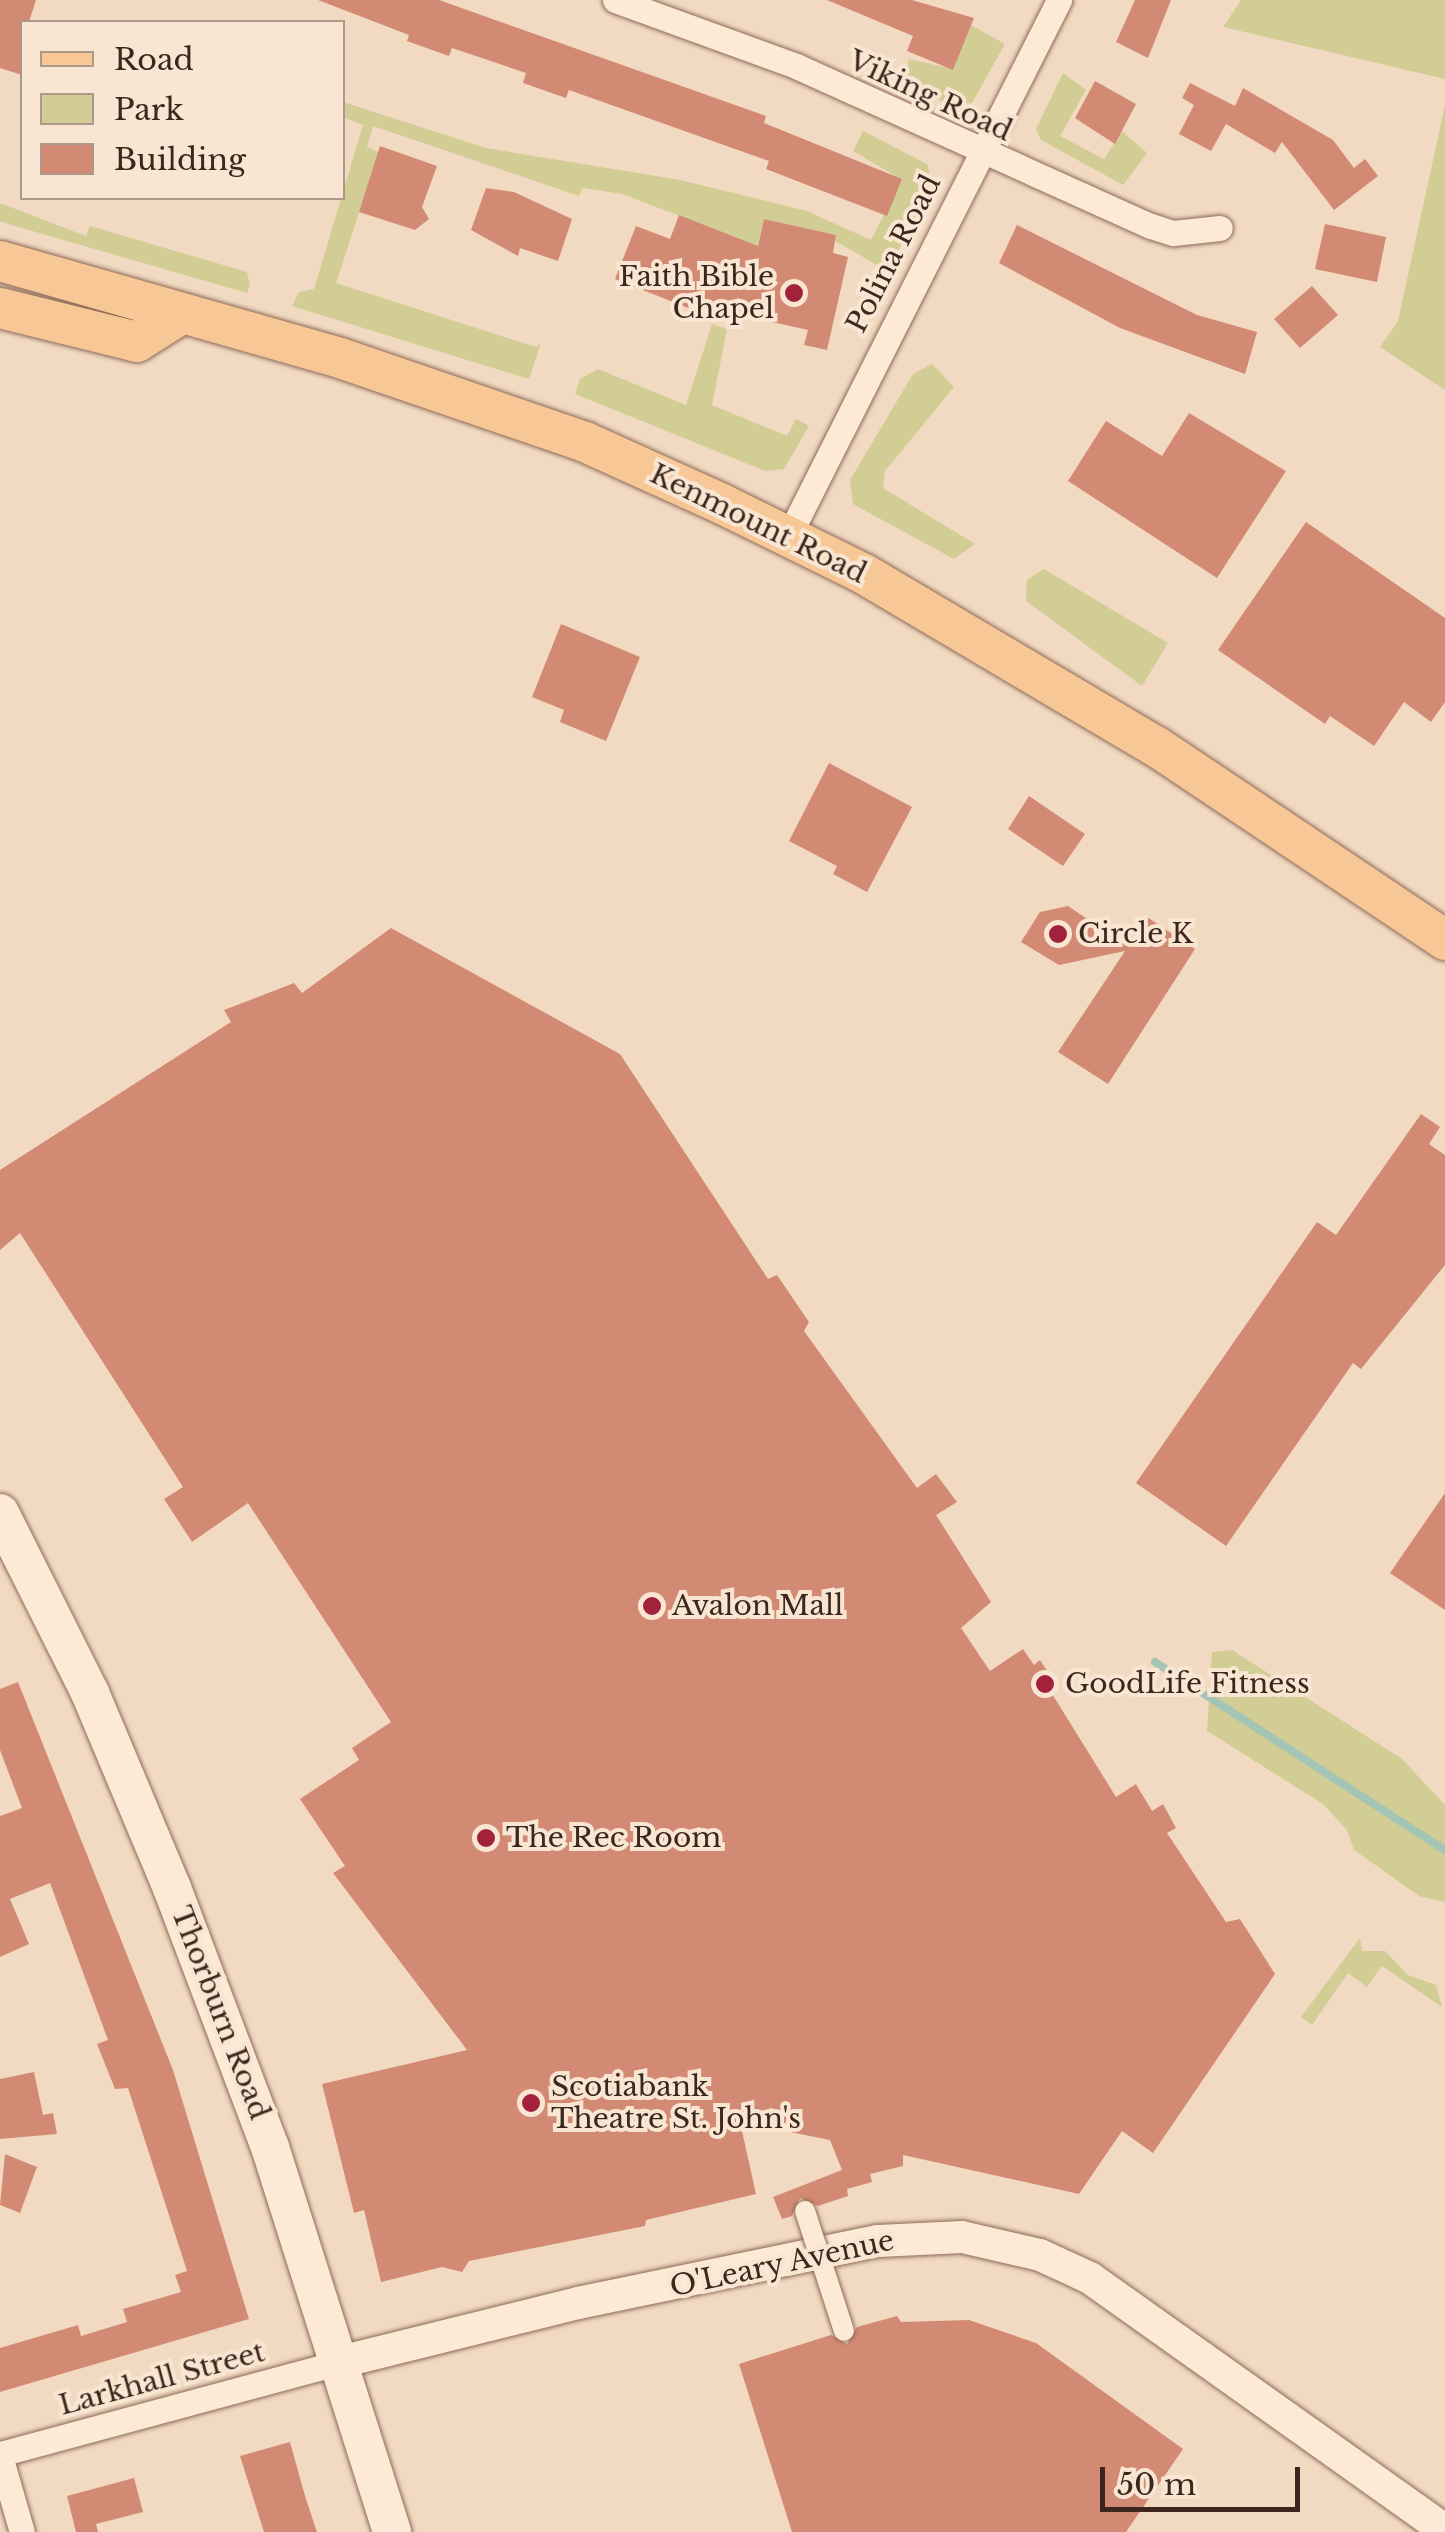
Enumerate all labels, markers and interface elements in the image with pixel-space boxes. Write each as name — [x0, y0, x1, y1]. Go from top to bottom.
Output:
legend — [20, 20, 345, 200]
text: Road — [114, 41, 194, 78]
street label: Viking Road — [843, 43, 1017, 149]
text: Park — [114, 91, 184, 128]
text: Building — [114, 141, 246, 178]
street label: Polina Road — [840, 169, 948, 339]
place label: Faith Bible Chapel — [619, 260, 774, 326]
marker: Faith Bible Chapel — [783, 282, 805, 304]
street label: Kenmount Road — [645, 457, 871, 591]
place label: Circle K — [1078, 917, 1193, 951]
marker: Circle K — [1047, 923, 1069, 945]
place label: Avalon Mall — [672, 1589, 843, 1623]
marker: Avalon Mall — [641, 1595, 663, 1617]
place label: GoodLife Fitness — [1065, 1667, 1310, 1701]
marker: GoodLife Fitness — [1034, 1673, 1056, 1695]
place label: The Rec Room — [506, 1821, 721, 1855]
marker: The Rec Room — [475, 1827, 497, 1849]
street label: Thorburn Road — [164, 1902, 276, 2124]
place label: Scotiabank Theatre St. John's — [551, 2070, 801, 2136]
marker: Scotiabank Theatre St. John's — [520, 2092, 542, 2114]
street label: O'Leary Avenue — [666, 2224, 898, 2304]
street label: Larkhall Street — [55, 2335, 269, 2423]
scale bar — [1105, 2447, 1305, 2509]
text: 50 m — [1117, 2466, 1196, 2503]

